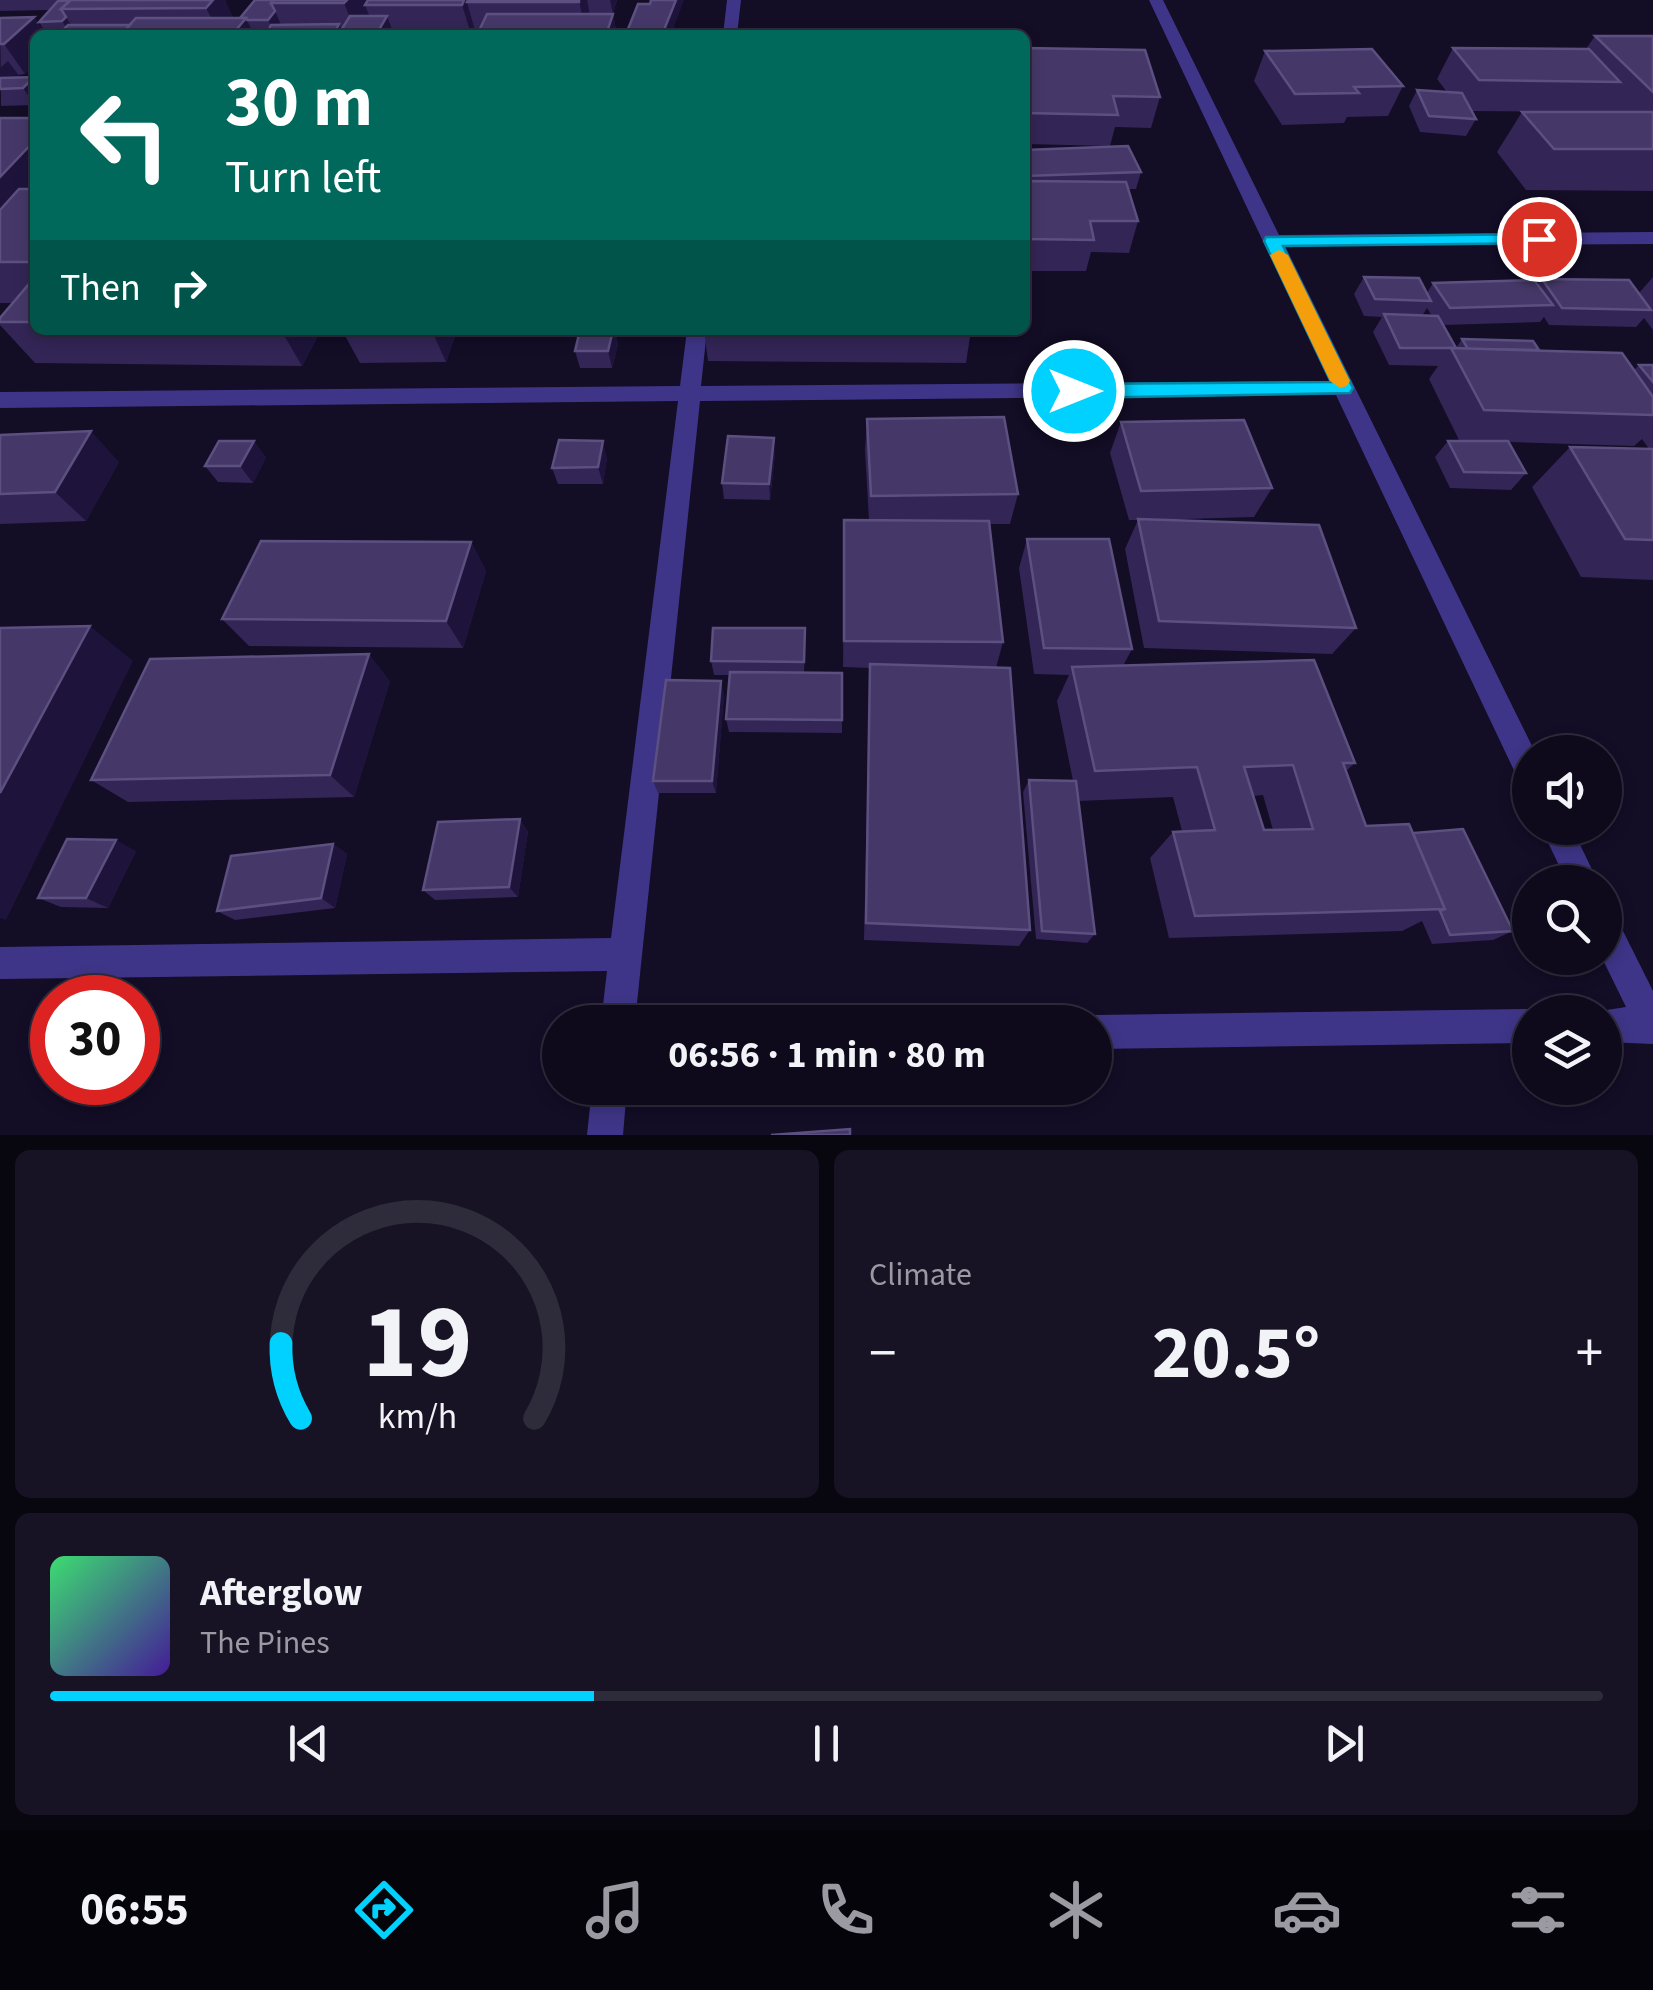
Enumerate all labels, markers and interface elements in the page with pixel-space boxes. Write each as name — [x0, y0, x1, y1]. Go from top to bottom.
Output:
text: 30 m — [225, 53, 373, 153]
icon: left — [60, 70, 190, 200]
text: Turn left — [225, 146, 381, 210]
pin — [1497, 197, 1582, 282]
icon: arrive — [1512, 212, 1567, 267]
icon: right — [161, 260, 216, 315]
text: Then — [60, 261, 141, 315]
position arrow — [1022, 339, 1126, 443]
map controls — [1512, 735, 1622, 1105]
button: sound — [1512, 735, 1622, 845]
button: search — [1512, 865, 1622, 975]
speed limit sign: 30 — [30, 975, 160, 1105]
button: layers — [1512, 995, 1622, 1105]
text: 06:56 · 1 min · 80 m — [668, 1028, 986, 1082]
text: Climate — [869, 1252, 972, 1298]
text: 19 — [362, 1270, 472, 1418]
text: 20.5° — [1152, 1300, 1320, 1407]
text: − — [869, 1315, 896, 1393]
text: + — [1576, 1315, 1603, 1393]
text: km/h — [377, 1391, 457, 1442]
text: Afterglow — [200, 1566, 363, 1620]
text: The Pines — [200, 1620, 330, 1666]
icon: previous — [281, 1716, 336, 1771]
icon: pause — [799, 1716, 854, 1771]
icon: next — [1317, 1716, 1372, 1771]
icon: directions — [349, 1875, 419, 1945]
icon: music — [580, 1875, 650, 1945]
icon: phone — [811, 1875, 881, 1945]
icon: climate — [1041, 1875, 1111, 1945]
icon: car — [1272, 1875, 1342, 1945]
icon: filters — [1503, 1875, 1573, 1945]
text: 06:55 — [80, 1878, 189, 1942]

